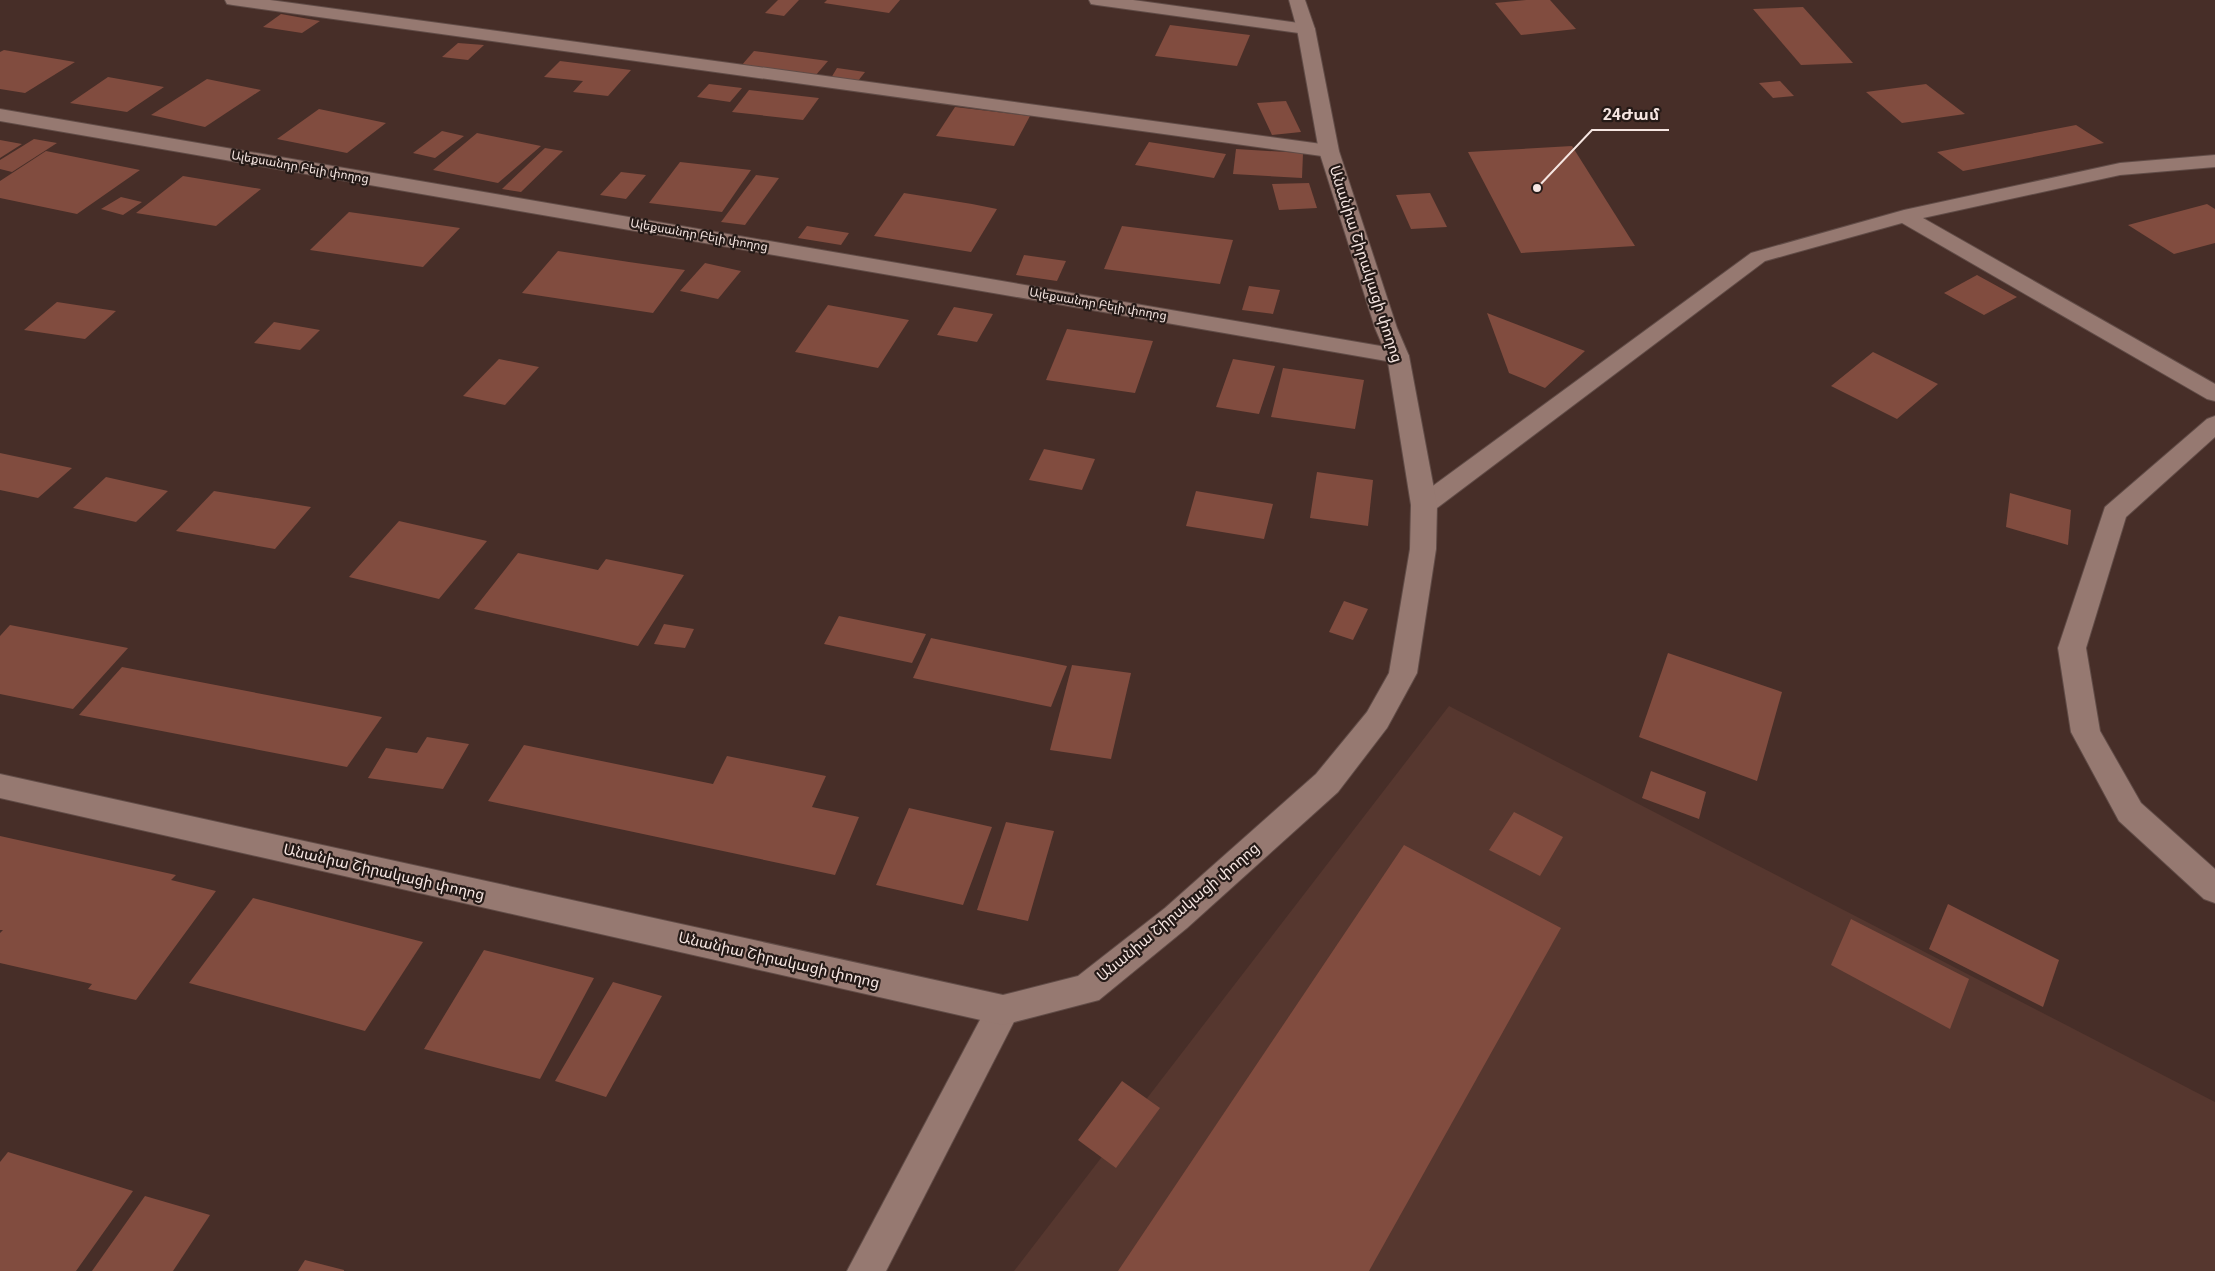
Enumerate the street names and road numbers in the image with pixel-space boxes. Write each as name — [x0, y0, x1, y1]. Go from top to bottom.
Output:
street label: Ալեքսանդր Բելի փողոց — [230, 148, 370, 186]
street label: Անանիա Շիրակացի փողոց — [1326, 163, 1406, 365]
street label: Ալեքսանդր Բելի փողոց — [629, 216, 769, 254]
street label: Ալեքսանդր Բելի փողոց — [1028, 285, 1168, 323]
street label: Անանիա Շիրակացի փողոց — [1093, 839, 1263, 985]
street label: Անանիա Շիրակացի փողոց — [282, 840, 486, 904]
street label: Անանիա Շիրակացի փողոց — [677, 928, 881, 992]

